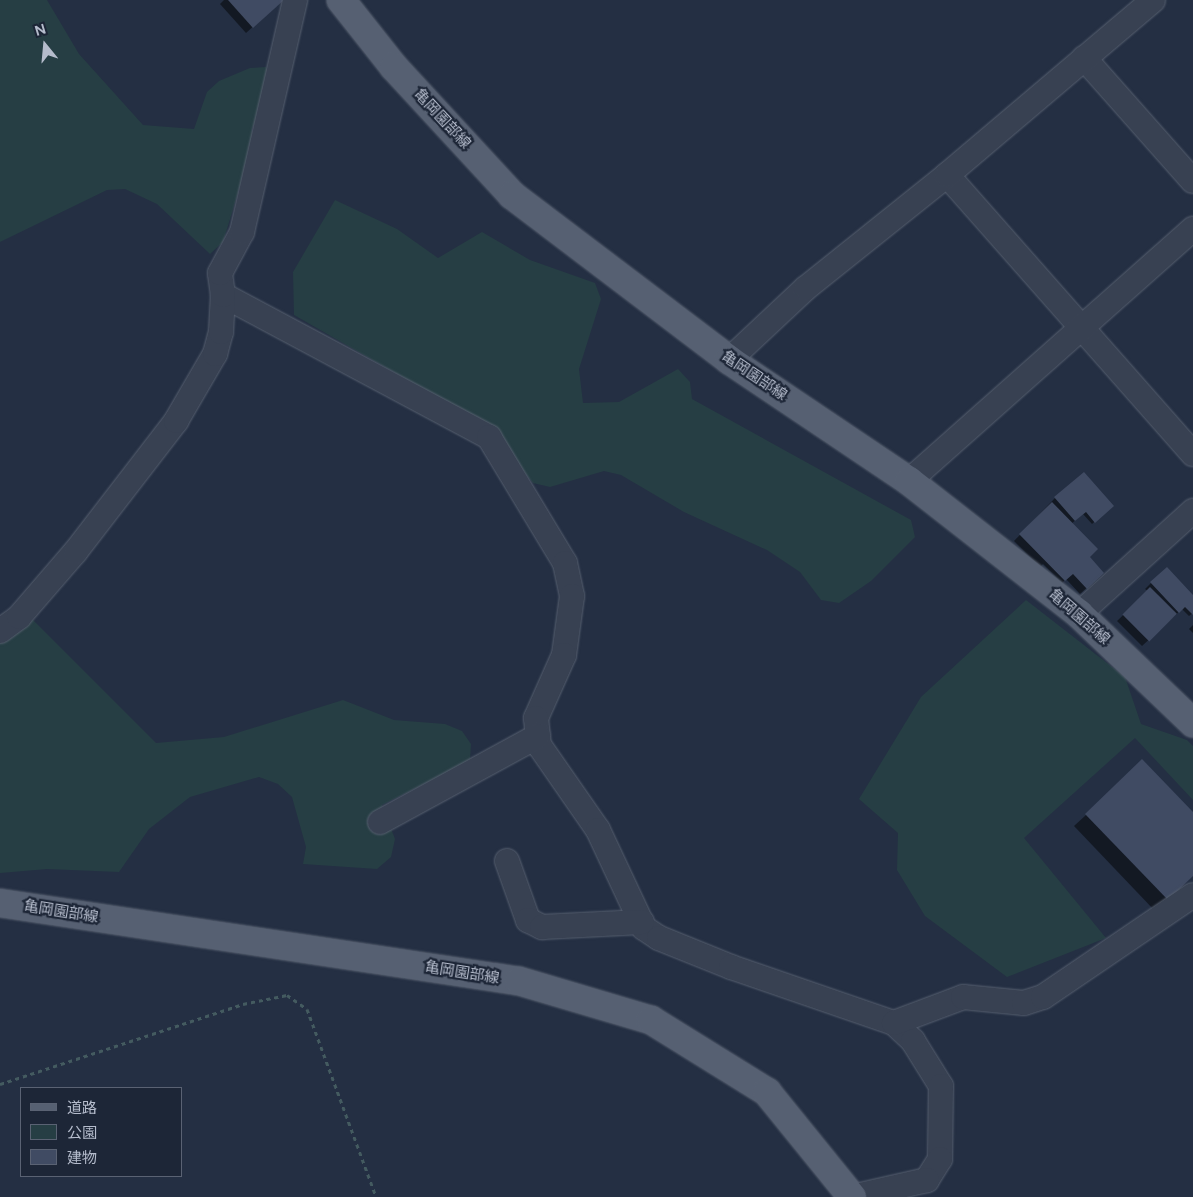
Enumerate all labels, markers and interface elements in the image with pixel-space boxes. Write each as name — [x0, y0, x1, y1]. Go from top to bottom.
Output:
north arrow — [20, 20, 70, 70]
text: N — [33, 20, 48, 40]
street label: 亀岡園部線 — [410, 85, 474, 153]
street label: 亀岡園部線 — [718, 348, 790, 404]
street label: 亀岡園部線 — [1045, 586, 1113, 648]
street label: 亀岡園部線 — [23, 897, 99, 927]
street label: 亀岡園部線 — [424, 958, 500, 988]
legend — [20, 1087, 182, 1177]
text: 道路 — [67, 1099, 97, 1117]
text: 公園 — [67, 1124, 97, 1142]
text: 建物 — [67, 1149, 97, 1167]

